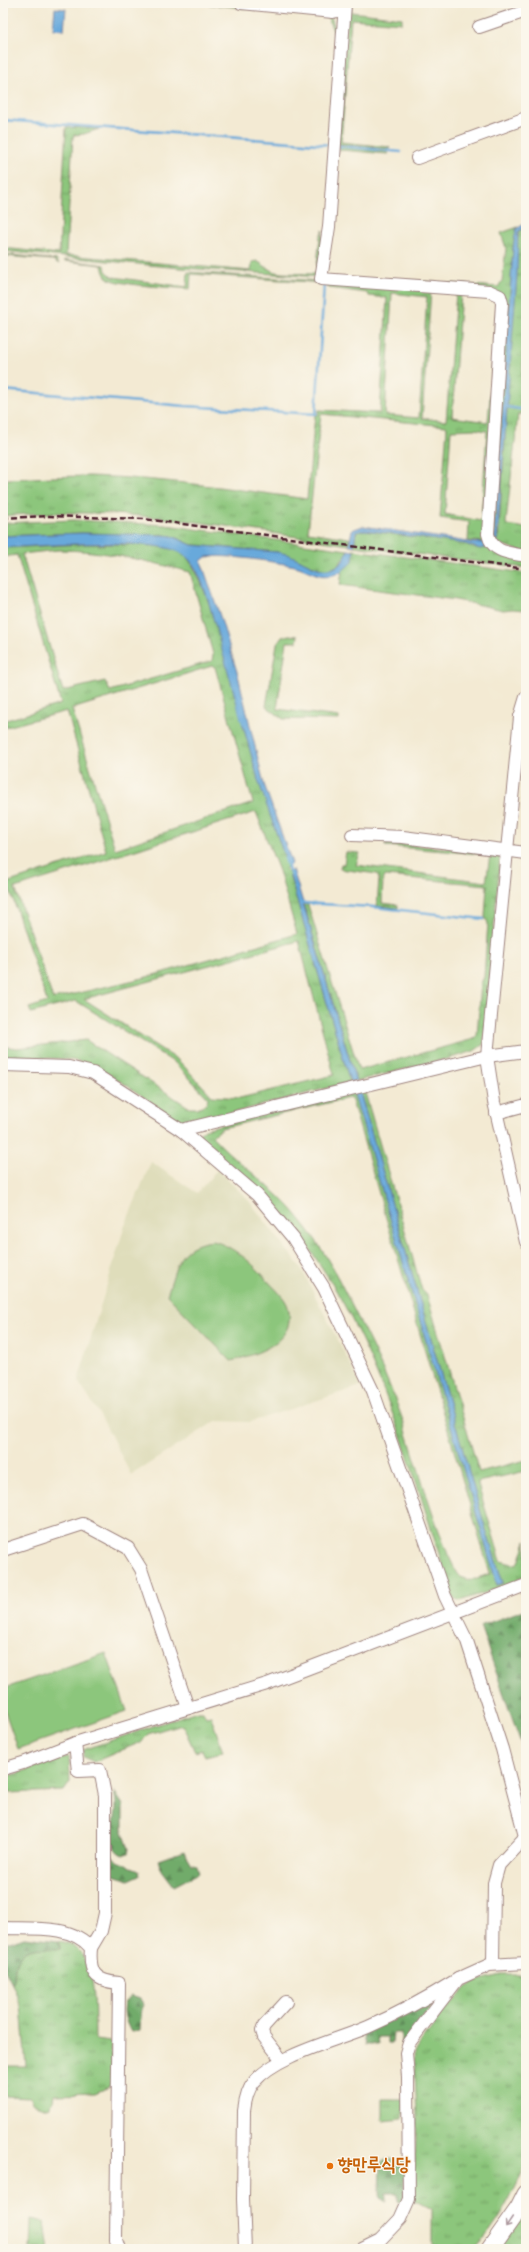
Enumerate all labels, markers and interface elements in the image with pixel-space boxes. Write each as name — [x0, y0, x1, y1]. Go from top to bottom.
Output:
place label: 향만루식당 — [337, 2153, 411, 2179]
marker: 향만루식당 — [325, 2161, 335, 2171]
one-way arrow — [505, 2217, 513, 2228]

